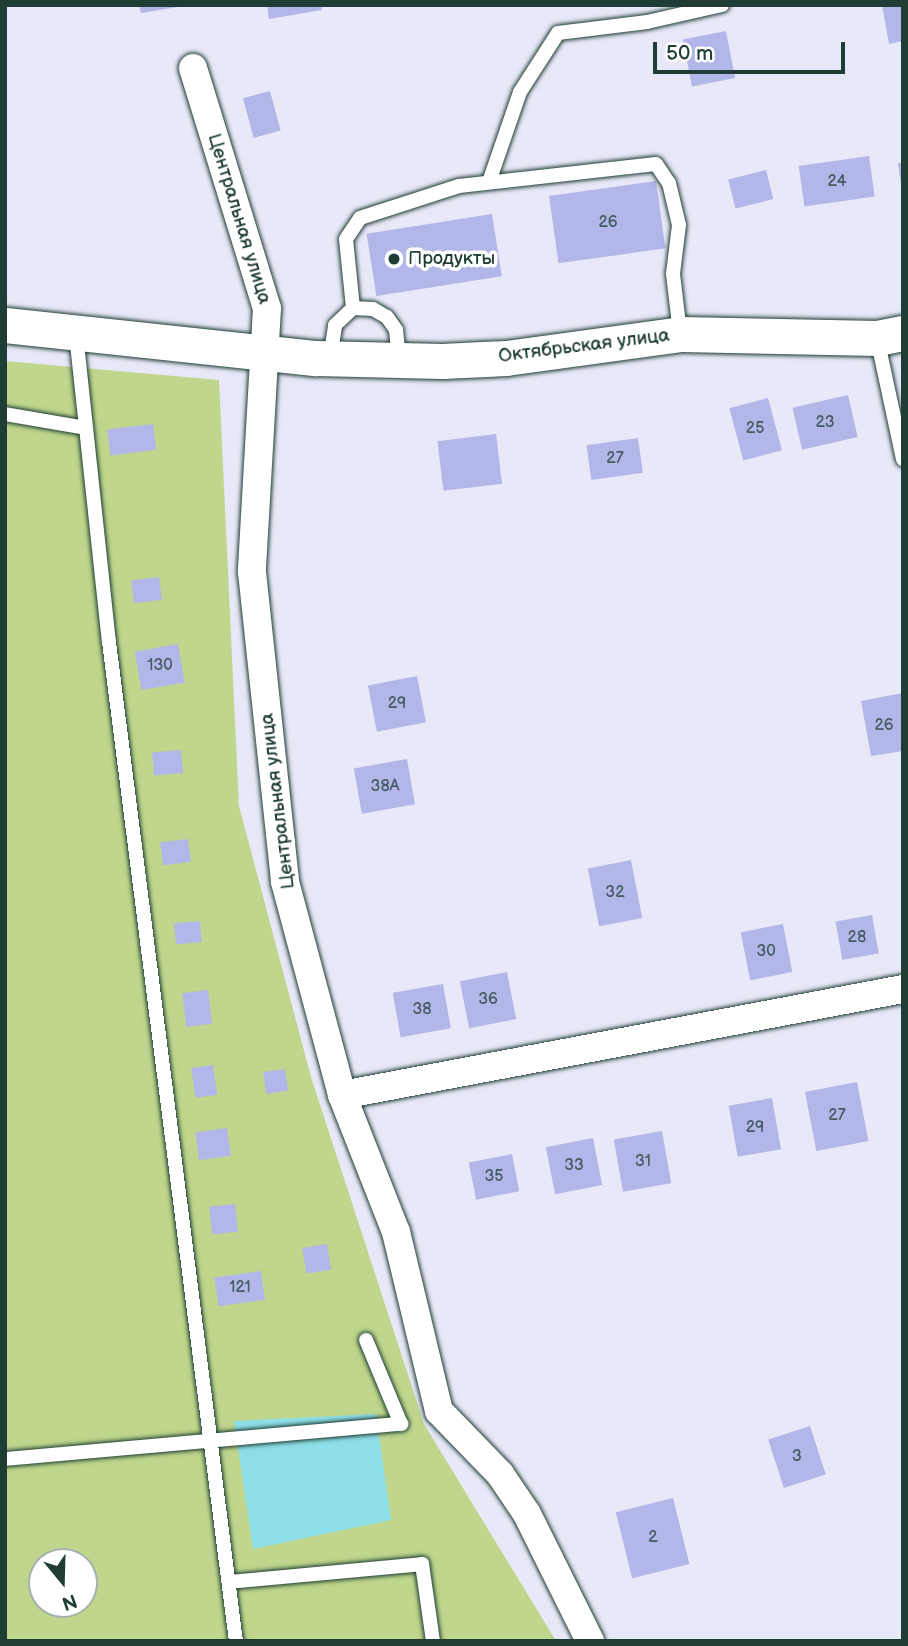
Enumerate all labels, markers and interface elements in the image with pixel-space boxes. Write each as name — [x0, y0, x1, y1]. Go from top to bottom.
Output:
scale bar — [656, 28, 848, 72]
text: 50 m — [666, 41, 713, 66]
street label: Центральная улица — [202, 131, 276, 307]
house number: 24 — [828, 172, 846, 192]
house number: 26 — [598, 213, 618, 233]
place label: Продукты — [408, 248, 495, 270]
marker: Продукты — [386, 251, 402, 267]
street label: Октябрьская улица — [497, 324, 671, 368]
house number: 23 — [816, 413, 834, 433]
house number: 25 — [746, 419, 764, 439]
house number: 27 — [606, 449, 624, 469]
house number: 130 — [147, 656, 173, 676]
house number: 29 — [388, 694, 406, 714]
street label: Центральная улица — [256, 712, 300, 890]
house number: 26 — [874, 716, 894, 736]
house number: 38А — [371, 777, 399, 797]
house number: 32 — [605, 883, 625, 903]
house number: 28 — [848, 928, 866, 948]
house number: 30 — [756, 942, 776, 962]
house number: 36 — [478, 990, 498, 1010]
house number: 38 — [412, 1000, 432, 1020]
house number: 27 — [828, 1106, 846, 1126]
house number: 29 — [746, 1118, 764, 1138]
house number: 31 — [635, 1152, 651, 1172]
house number: 33 — [564, 1156, 584, 1176]
house number: 35 — [484, 1167, 504, 1187]
house number: 121 — [229, 1278, 251, 1298]
house number: 3 — [792, 1447, 802, 1467]
house number: 2 — [648, 1528, 658, 1548]
north arrow — [28, 1548, 98, 1618]
text: N — [59, 1588, 80, 1615]

